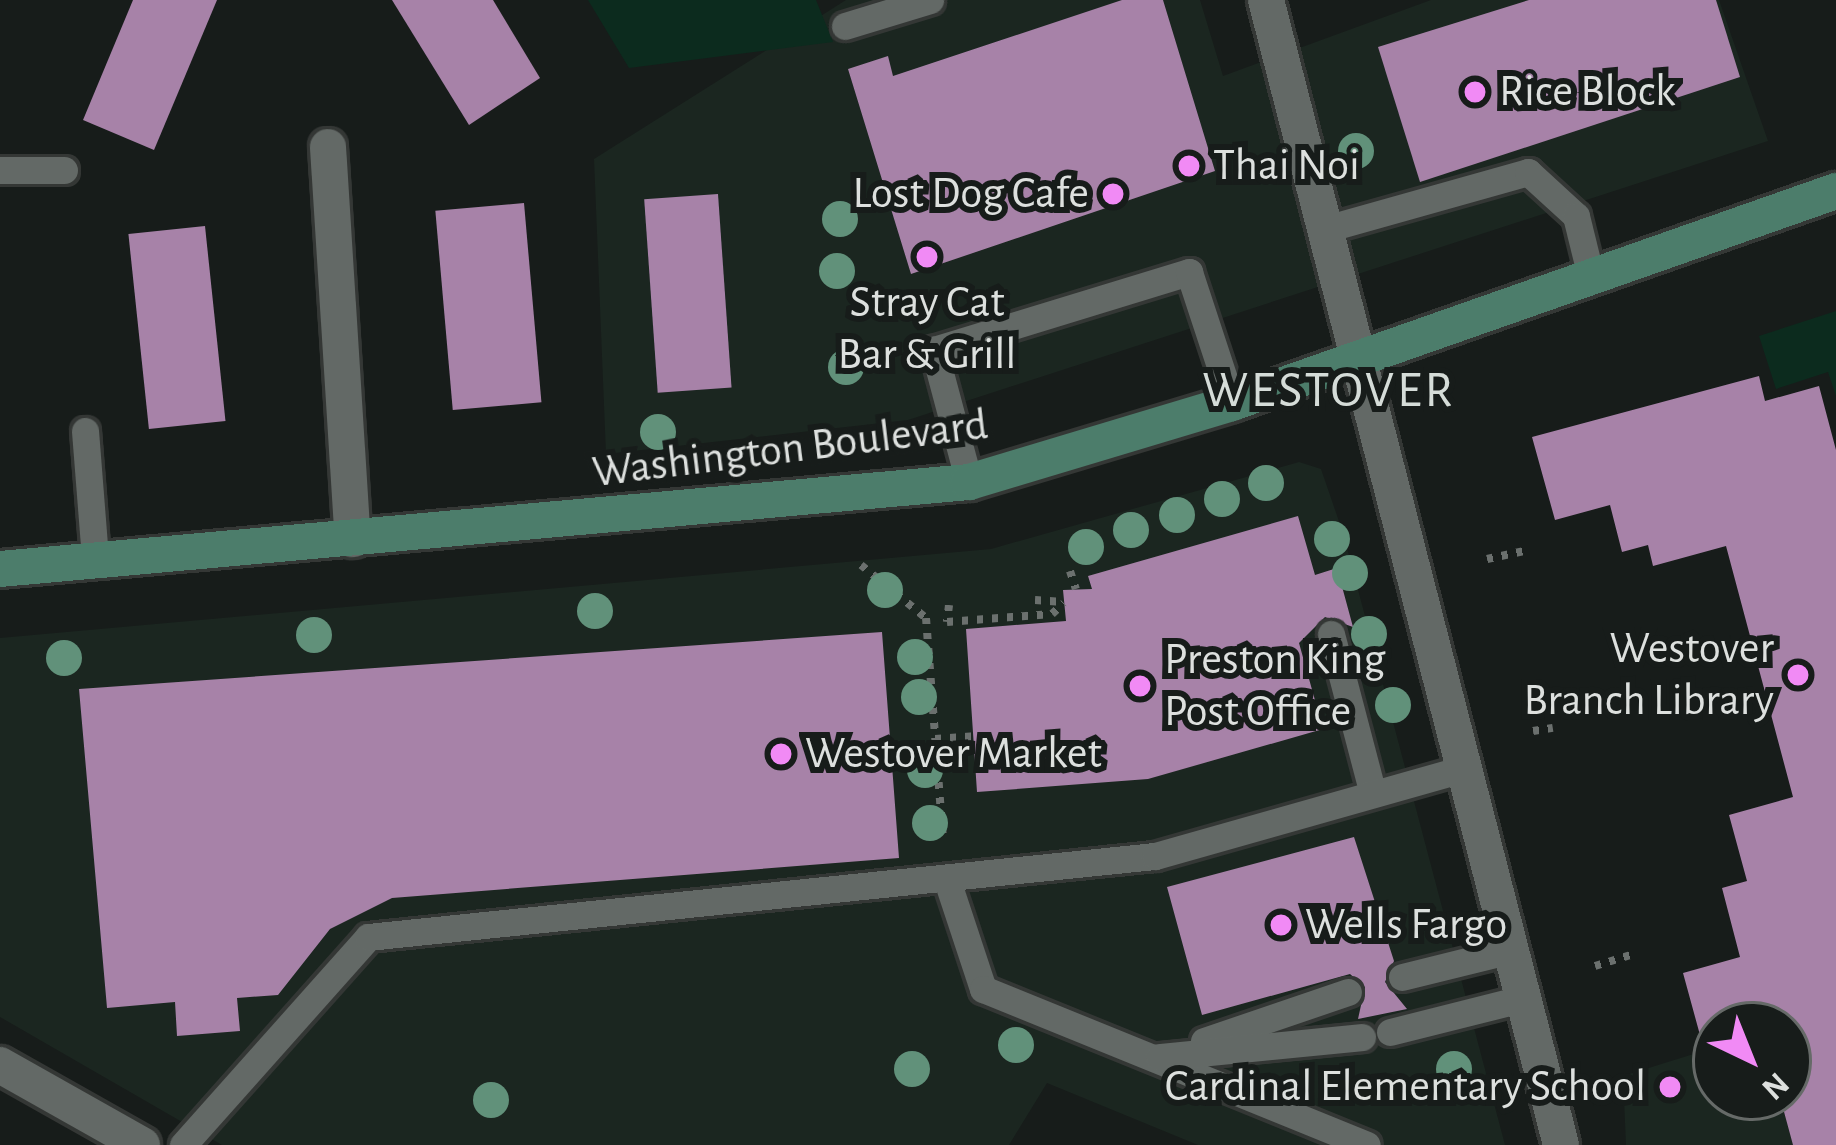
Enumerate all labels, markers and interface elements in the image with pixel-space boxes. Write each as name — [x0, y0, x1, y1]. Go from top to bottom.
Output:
place label: Rice Block — [1499, 65, 1676, 119]
marker: Rice Block — [1462, 79, 1488, 105]
place label: Thai Noi — [1213, 139, 1360, 193]
marker: Thai Noi — [1176, 153, 1202, 179]
place label: Lost Dog Cafe — [853, 167, 1089, 221]
marker: Lost Dog Cafe — [1100, 181, 1126, 207]
marker: Stray Cat Bar & Grill — [914, 244, 940, 270]
place label: Stray Cat Bar & Grill — [838, 276, 1016, 382]
district label: WESTOVER — [1202, 360, 1456, 422]
street label: Washington Boulevard — [589, 398, 991, 500]
place label: Westover Branch Library — [1523, 622, 1774, 728]
place label: Preston King Post Office — [1164, 633, 1385, 739]
marker: Westover Branch Library — [1785, 662, 1811, 688]
marker: Preston King Post Office — [1127, 673, 1153, 699]
place label: Westover Market — [805, 727, 1102, 781]
marker: Westover Market — [768, 741, 794, 767]
place label: Wells Fargo — [1305, 898, 1507, 952]
marker: Wells Fargo — [1268, 912, 1294, 938]
north arrow — [1692, 1001, 1812, 1121]
place label: Cardinal Elementary School — [1165, 1060, 1646, 1114]
text: N — [1755, 1066, 1794, 1105]
marker: Cardinal Elementary School — [1657, 1074, 1683, 1100]

